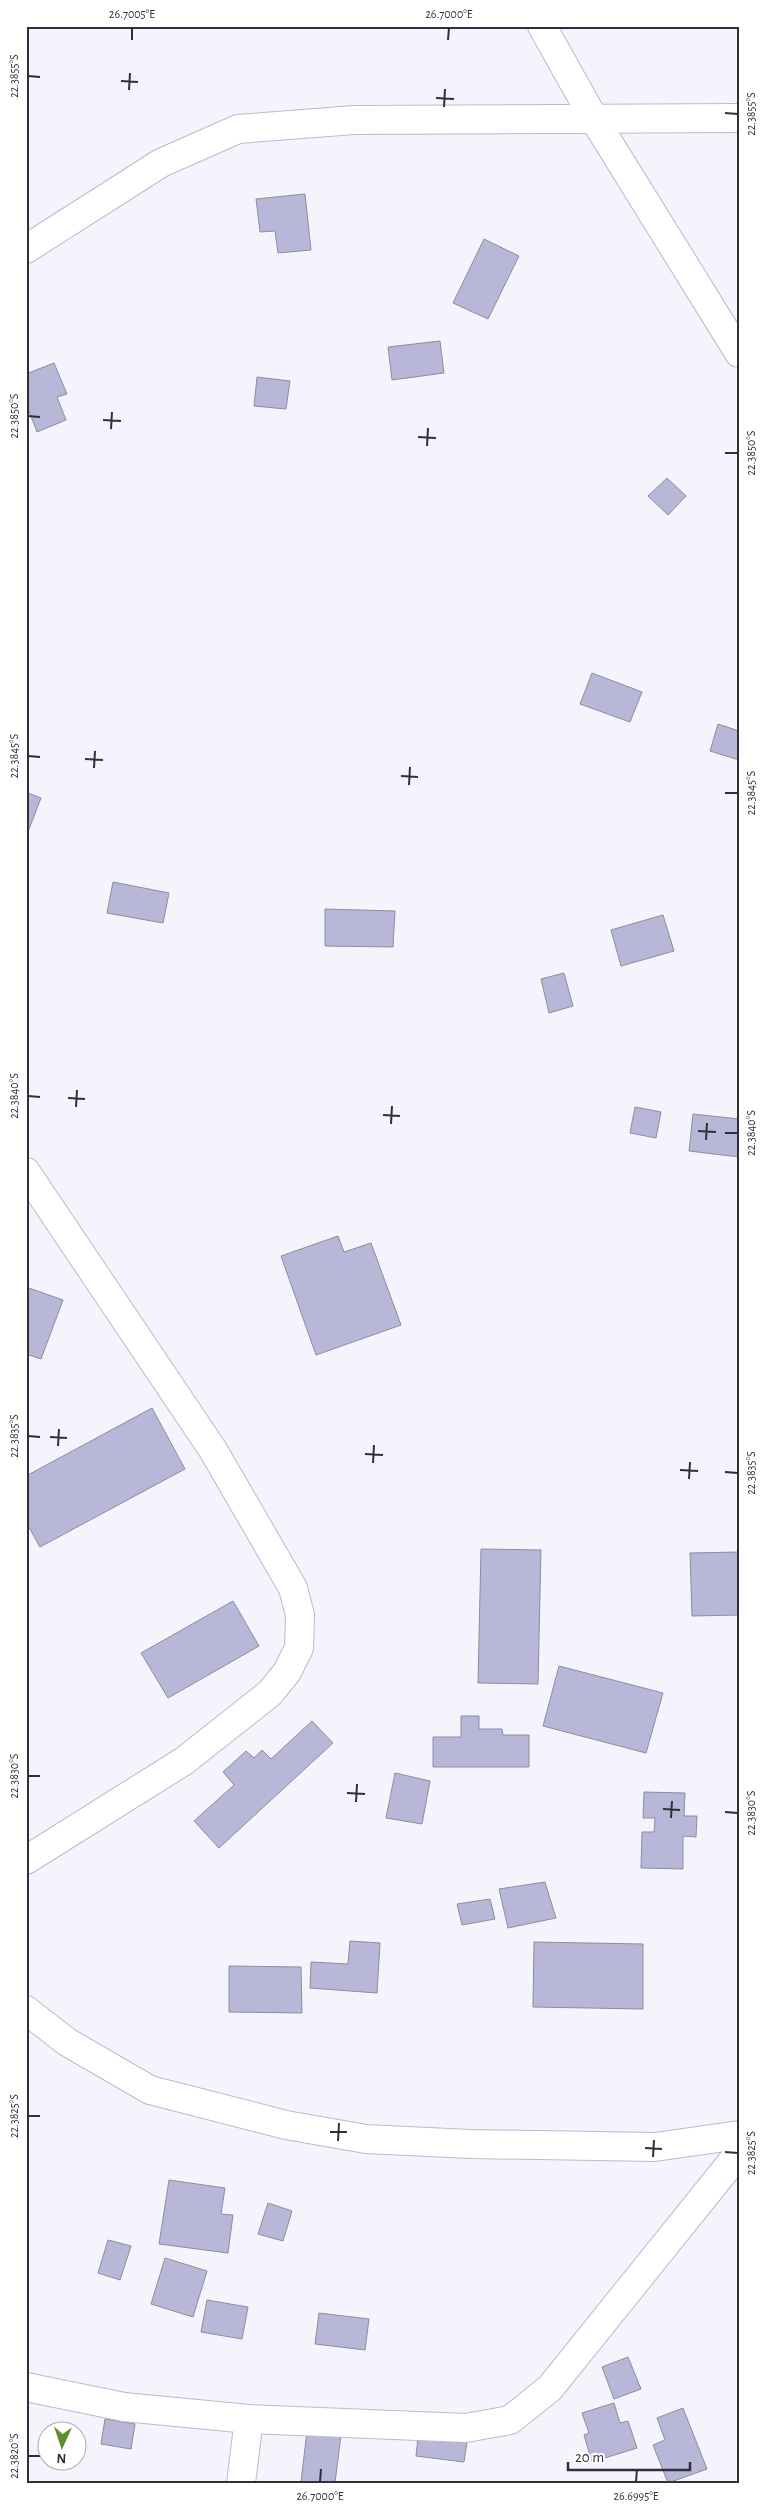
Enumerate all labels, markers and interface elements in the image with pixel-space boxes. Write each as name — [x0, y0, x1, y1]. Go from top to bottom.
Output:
text: 26.7005°E — [109, 8, 155, 20]
text: 26.7000°E — [425, 8, 473, 20]
text: 22.3855°S — [8, 54, 20, 98]
text: 22.3855°S — [745, 92, 757, 136]
text: 22.3850°S — [8, 393, 20, 438]
text: 22.3850°S — [745, 430, 757, 475]
text: 22.3845°S — [8, 734, 20, 778]
text: 22.3845°S — [745, 771, 757, 815]
text: 22.3840°S — [8, 1073, 20, 1119]
text: 22.3840°S — [745, 1110, 757, 1156]
text: 22.3835°S — [8, 1414, 20, 1458]
text: 22.3835°S — [745, 1451, 757, 1495]
text: 22.3830°S — [8, 1753, 20, 1798]
text: 22.3830°S — [745, 1790, 757, 1835]
text: 22.3825°S — [8, 2094, 20, 2138]
text: 22.3825°S — [745, 2131, 757, 2175]
north arrow — [38, 2422, 88, 2472]
text: 22.3820°S — [8, 2433, 20, 2479]
scale bar — [568, 2439, 690, 2471]
text: 20 m — [575, 2450, 604, 2465]
text: N — [56, 2451, 67, 2465]
text: 26.7000°E — [296, 2490, 344, 2502]
text: 26.6995°E — [613, 2490, 659, 2502]

